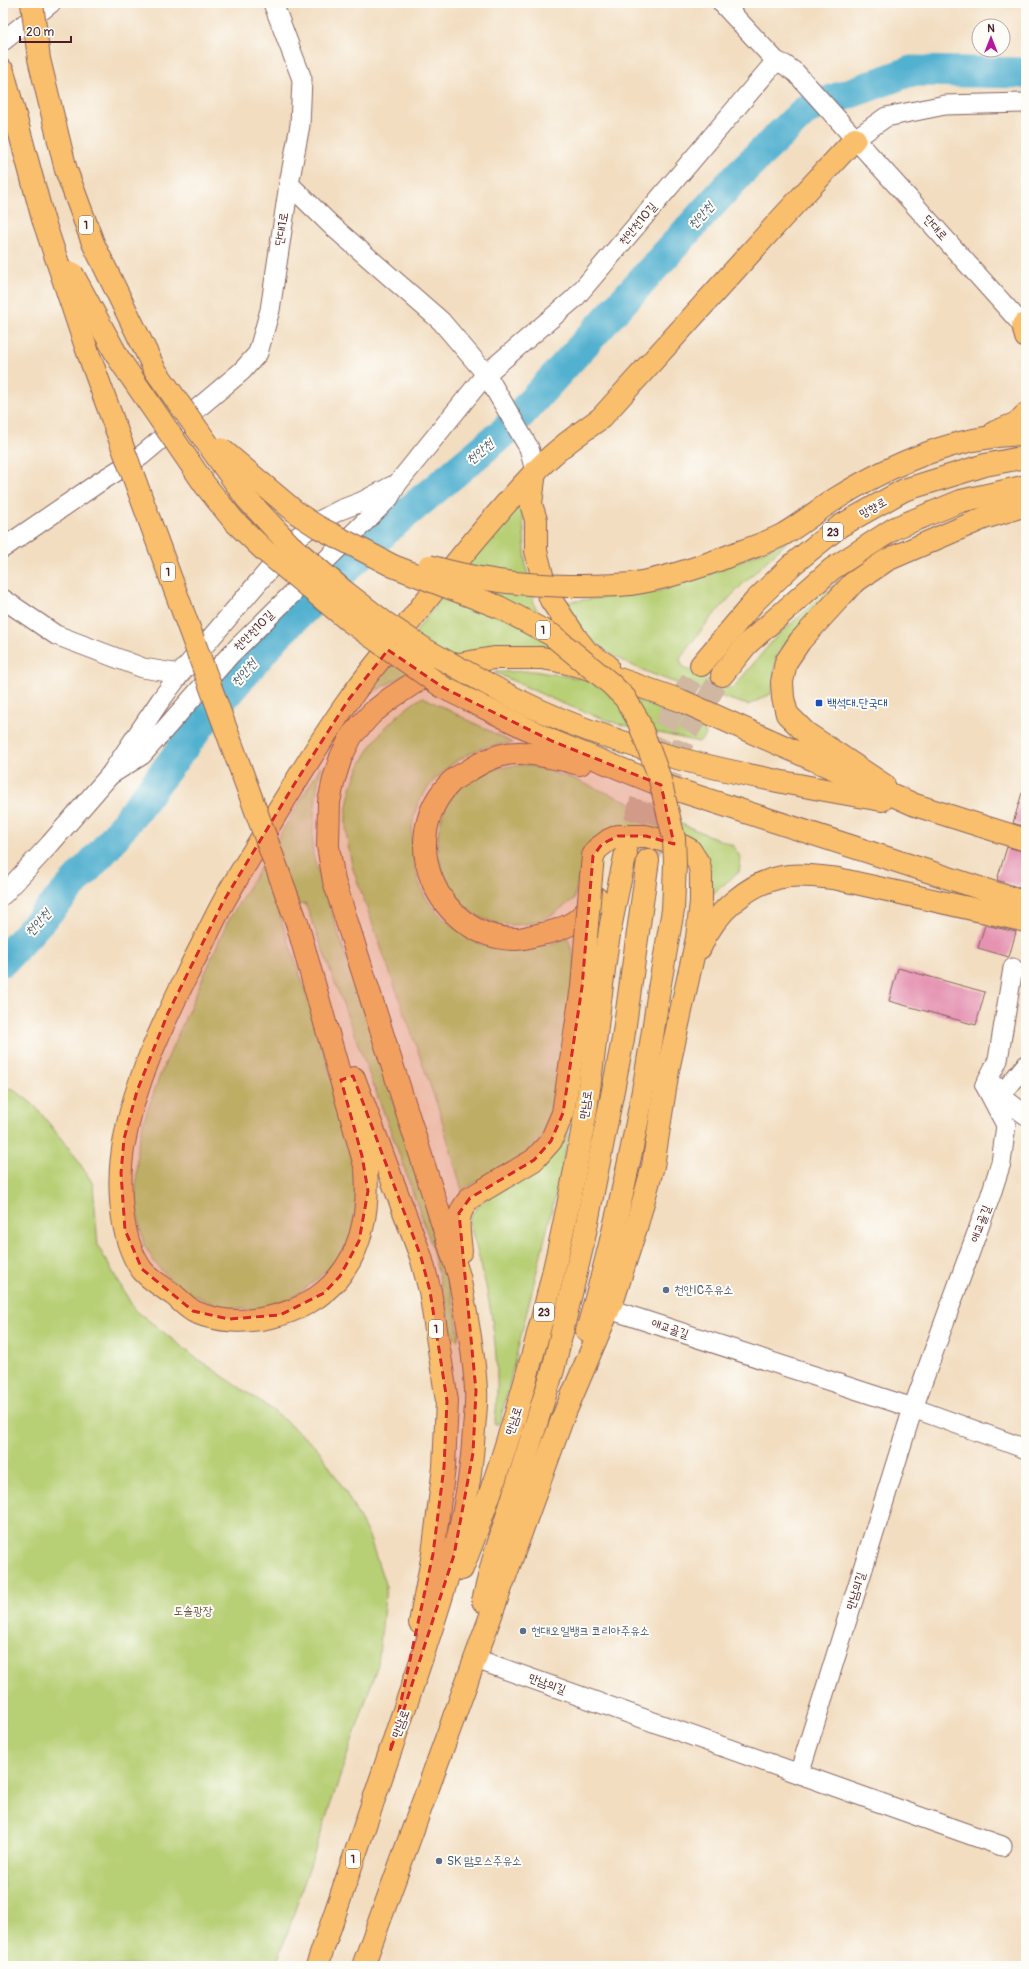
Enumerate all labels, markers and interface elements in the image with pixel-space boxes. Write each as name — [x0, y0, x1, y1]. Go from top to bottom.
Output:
scale bar — [20, 18, 71, 44]
north arrow — [971, 18, 1011, 58]
text: N — [987, 22, 995, 35]
text: 20 m — [26, 25, 55, 40]
water label: 천안천 — [685, 198, 718, 233]
street label: 천안천10길 — [616, 199, 661, 249]
street label: 단대1로 — [272, 211, 292, 247]
street label: 단대로 — [920, 212, 950, 244]
road number: 1 — [79, 216, 93, 234]
water label: 천안천 — [463, 435, 498, 468]
street label: 망향로 — [857, 494, 889, 522]
road number: 23 — [823, 523, 843, 541]
road number: 1 — [161, 563, 175, 581]
street label: 천안천10길 — [230, 607, 278, 655]
road number: 1 — [536, 621, 550, 639]
water label: 천안천 — [228, 655, 261, 690]
place label: 백석대.단국대 — [827, 696, 888, 711]
marker: 백석대.단국대 — [814, 698, 824, 708]
water label: 천안천 — [22, 905, 55, 940]
street label: 만남로 — [577, 1090, 595, 1120]
street label: 애교골길 — [967, 1203, 995, 1245]
place label: 천안IC주유소 — [674, 1283, 733, 1298]
marker: 천안IC주유소 — [661, 1285, 671, 1295]
road number: 23 — [534, 1303, 554, 1321]
street label: 애교골길 — [649, 1316, 691, 1342]
road number: 1 — [429, 1320, 443, 1338]
street label: 만남로 — [502, 1405, 526, 1437]
street label: 만남의길 — [843, 1570, 869, 1612]
park label: 도솔광장 — [174, 1604, 213, 1619]
place label: 현대오일뱅크 코리아주유소 — [531, 1624, 649, 1639]
marker: 현대오일뱅크 코리아주유소 — [518, 1626, 528, 1636]
street label: 만남의길 — [526, 1670, 568, 1698]
street label: 만남로 — [389, 1708, 413, 1740]
road number: 1 — [346, 1850, 360, 1868]
place label: SK 맘모스주유소 — [447, 1854, 522, 1869]
marker: SK 맘모스주유소 — [434, 1856, 444, 1866]

